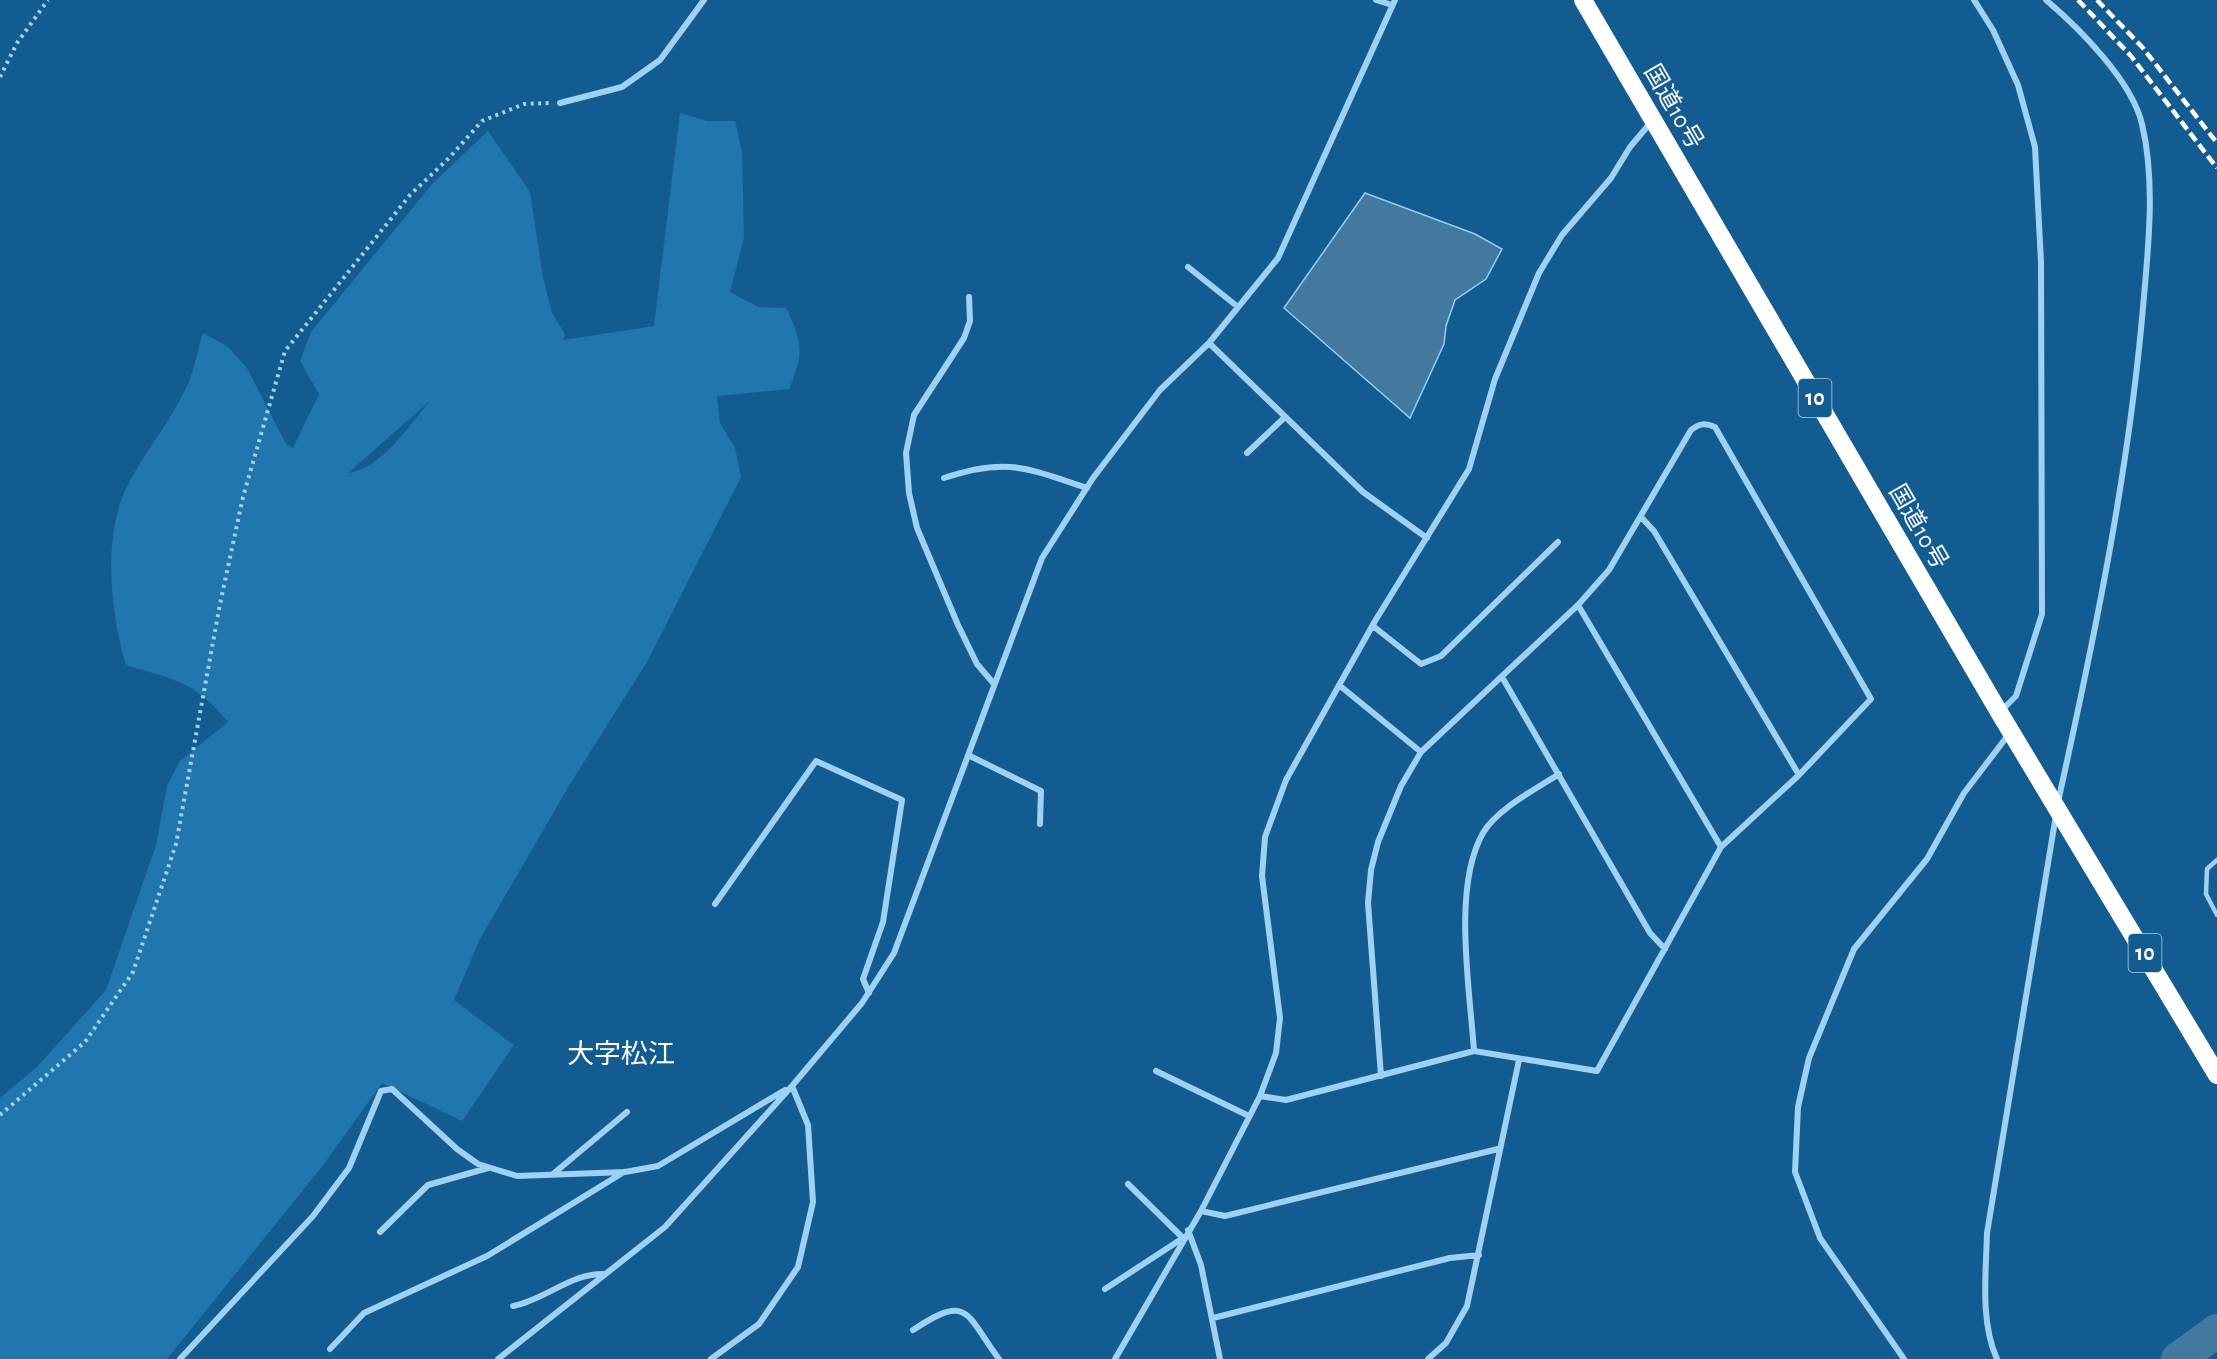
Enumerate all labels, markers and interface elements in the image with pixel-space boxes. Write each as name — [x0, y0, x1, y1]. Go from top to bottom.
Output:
street label: 国道10号 — [1639, 60, 1708, 153]
road number: 10 — [1798, 379, 1832, 417]
street label: 国道10号 — [1884, 480, 1953, 573]
road number: 10 — [2128, 934, 2162, 972]
district label: 大字松江 — [567, 1040, 675, 1068]

